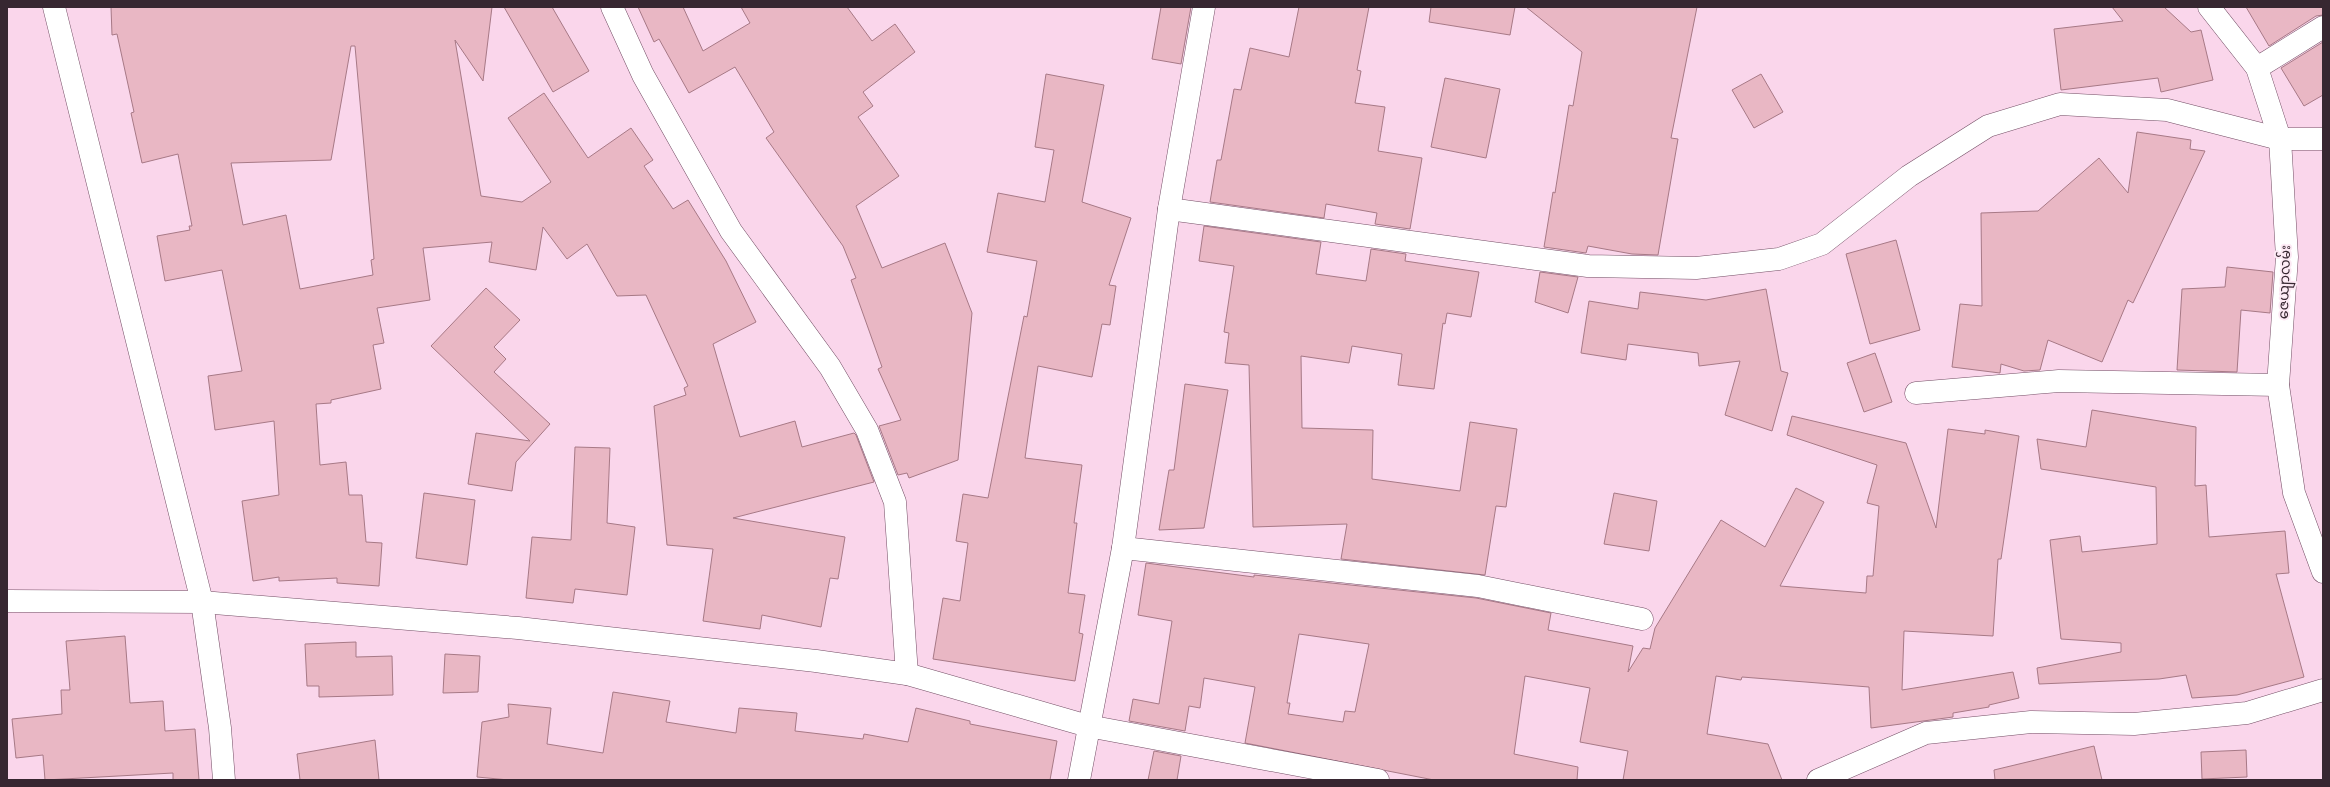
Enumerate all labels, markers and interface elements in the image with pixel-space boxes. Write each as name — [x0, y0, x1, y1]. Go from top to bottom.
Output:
street label: ဇေယျာလမ်း — [2273, 245, 2297, 319]

